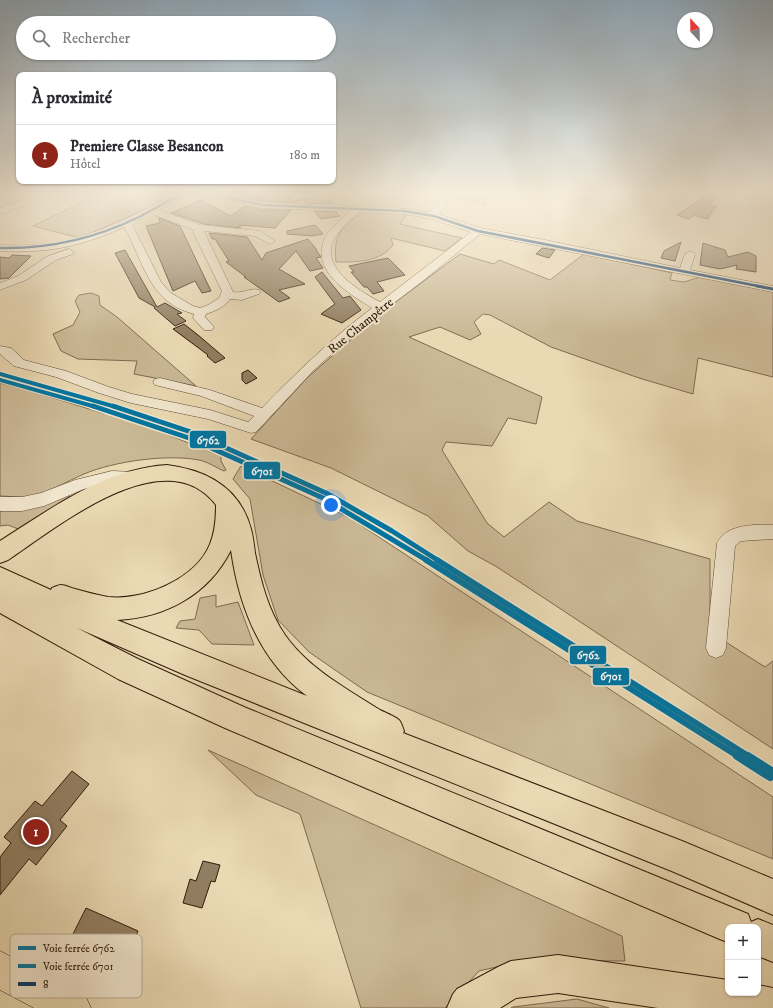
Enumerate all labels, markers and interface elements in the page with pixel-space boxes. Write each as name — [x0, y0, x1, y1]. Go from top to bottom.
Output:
north arrow — [677, 12, 713, 48]
search box — [16, 16, 336, 60]
icon: search — [30, 27, 52, 49]
text: Rechercher — [62, 29, 130, 48]
text: À proximité — [32, 87, 112, 109]
text: Premiere Classe Besancon — [70, 137, 224, 156]
text: 1 — [43, 147, 47, 163]
text: 180 m — [289, 147, 320, 163]
text: Hôtel — [70, 156, 101, 172]
street label: Rue Champêtre — [324, 294, 397, 357]
line badge: 6762 — [189, 430, 227, 449]
text: 6762 — [197, 434, 220, 448]
line badge: 6701 — [243, 461, 281, 480]
text: 6701 — [251, 465, 273, 479]
your location — [321, 495, 341, 515]
line badge: 6762 — [569, 645, 607, 665]
text: 6762 — [577, 649, 600, 663]
line badge: 6701 — [592, 667, 630, 686]
text: 6701 — [600, 670, 622, 684]
pin: 1 — [23, 817, 49, 847]
map controls — [725, 924, 761, 996]
button: + — [725, 924, 761, 960]
legend — [10, 934, 142, 998]
text: Voie ferrée 6762 — [42, 942, 115, 956]
text: Voie ferrée 6701 — [42, 960, 114, 974]
button: − — [725, 960, 761, 996]
text: 8 — [43, 978, 49, 992]

